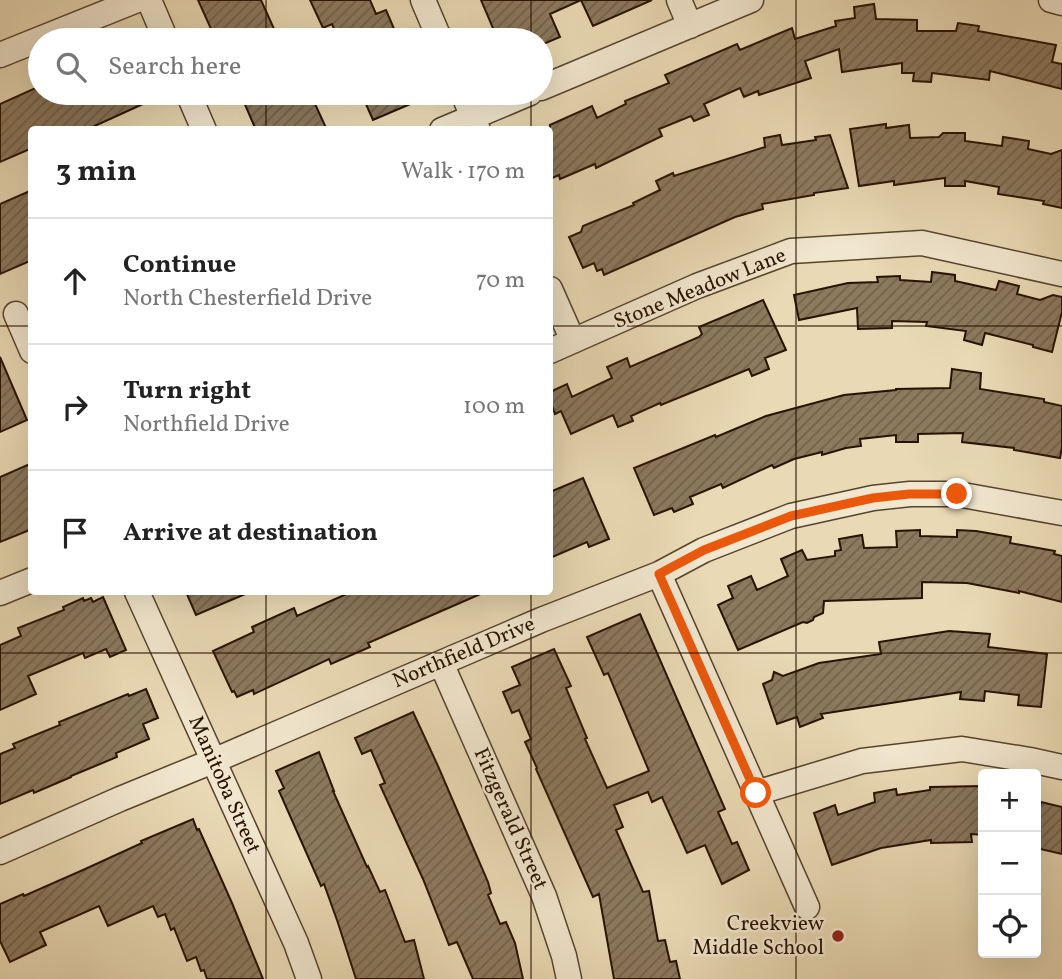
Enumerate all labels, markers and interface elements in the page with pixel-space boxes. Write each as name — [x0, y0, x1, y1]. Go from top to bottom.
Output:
search box — [28, 28, 553, 105]
icon: search — [52, 48, 90, 86]
text: Search here — [108, 49, 241, 85]
text: 3 min — [56, 151, 137, 193]
text: Walk · 170 m — [401, 156, 525, 188]
street label: Stone Meadow Lane — [609, 241, 791, 337]
text: Continue — [123, 247, 236, 283]
icon: ahead — [56, 262, 94, 300]
text: 70 m — [476, 265, 525, 297]
text: North Chesterfield Drive — [123, 283, 372, 315]
text: Turn right — [123, 373, 251, 409]
icon: right — [56, 388, 94, 426]
text: 100 m — [463, 391, 525, 423]
text: Northfield Drive — [123, 409, 290, 441]
route end — [941, 478, 972, 509]
icon: arrive — [56, 514, 94, 552]
text: Arrive at destination — [123, 515, 378, 551]
street label: Northfield Drive — [388, 610, 540, 696]
street label: Manitoba Street — [181, 711, 267, 859]
street label: Fitzgerald Street — [466, 743, 554, 895]
map controls — [978, 769, 1041, 958]
button: + — [978, 769, 1041, 832]
route start — [740, 777, 771, 808]
button: − — [978, 832, 1041, 895]
button: locate — [978, 895, 1041, 958]
place label: Creekview Middle School — [693, 910, 824, 963]
marker: Creekview Middle School — [830, 928, 846, 944]

